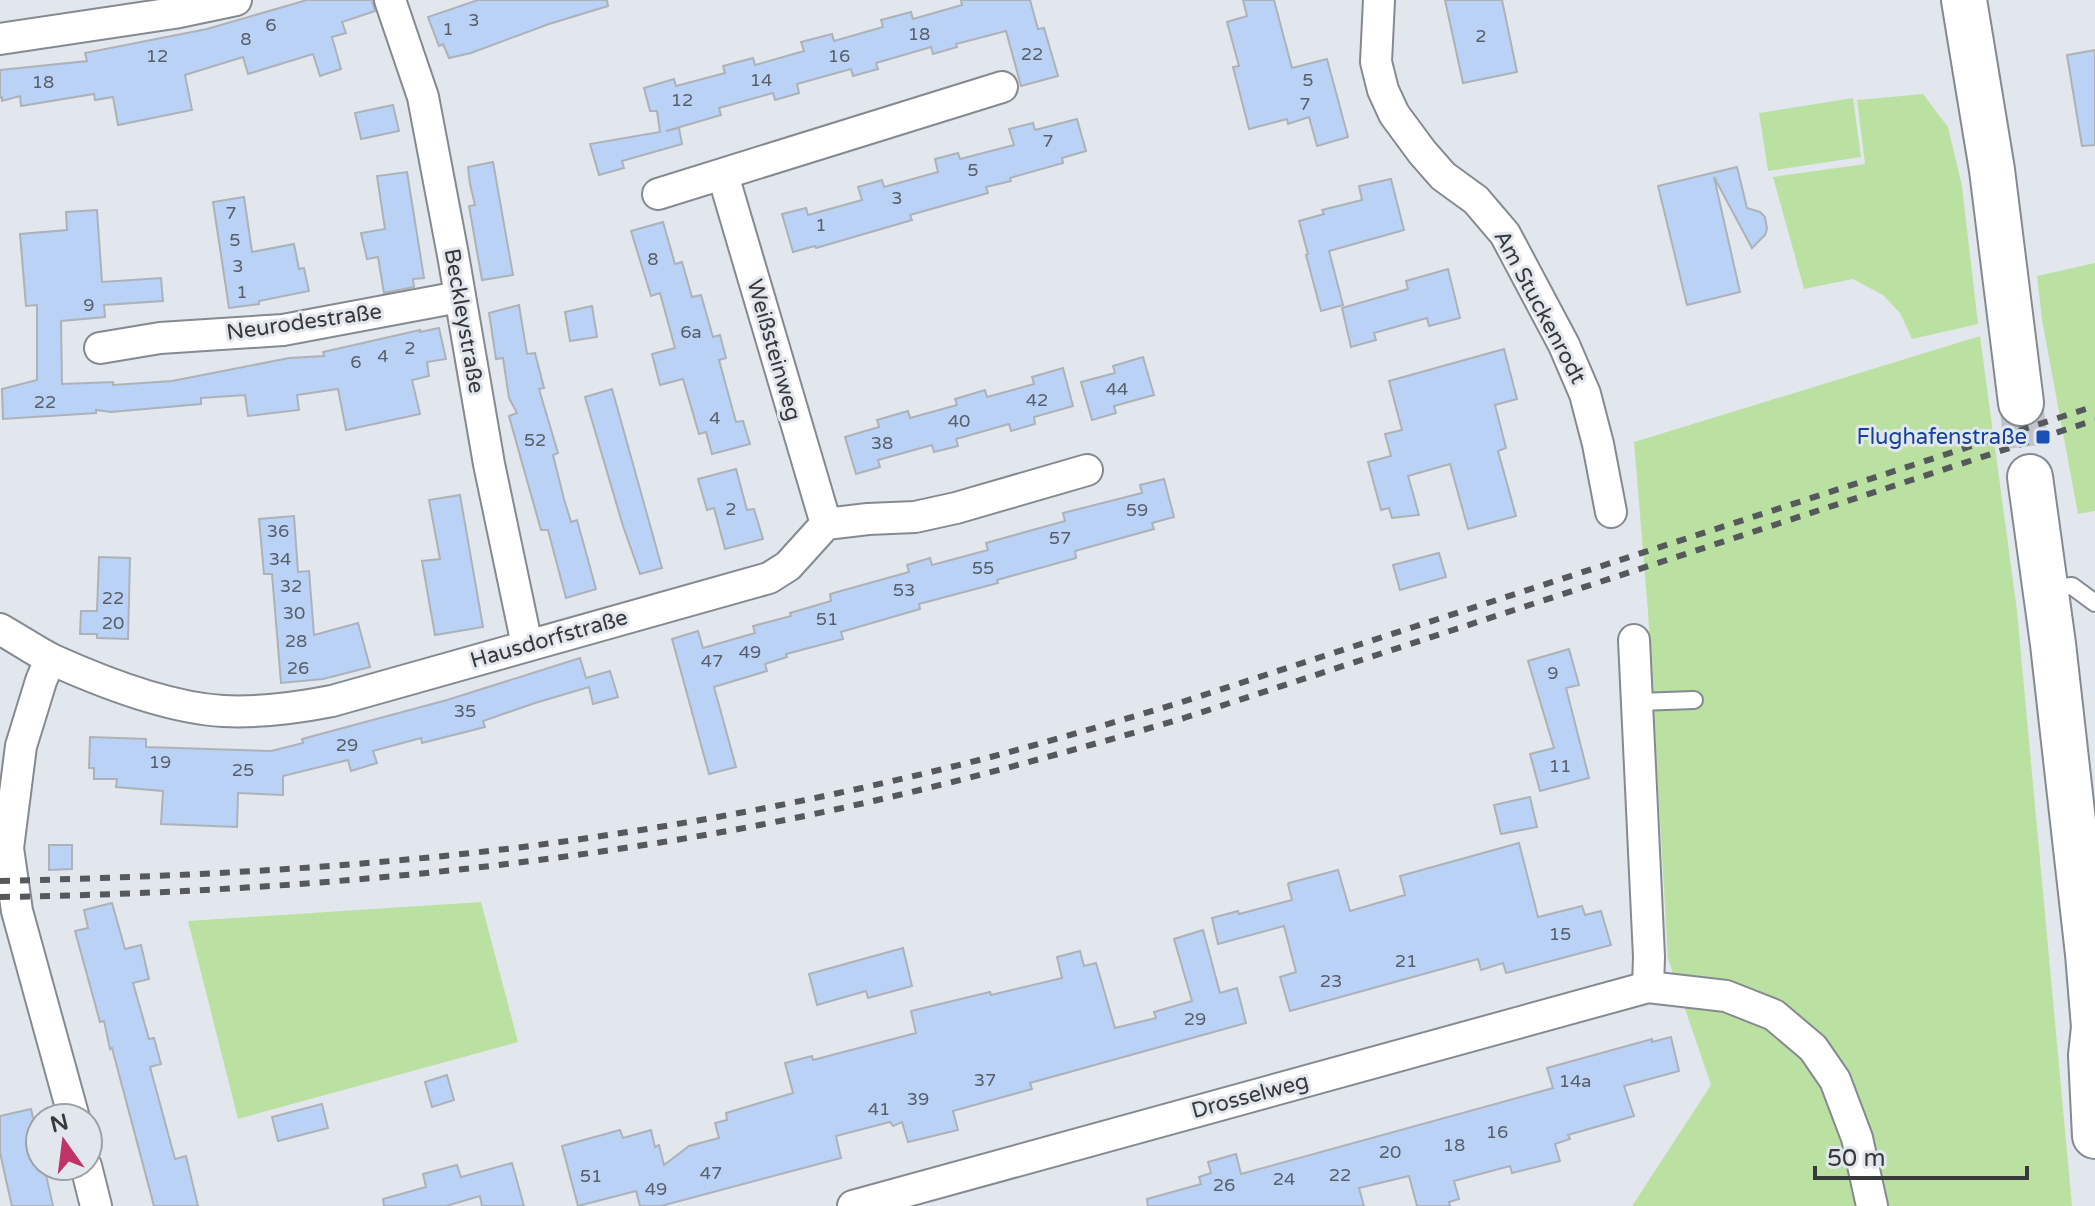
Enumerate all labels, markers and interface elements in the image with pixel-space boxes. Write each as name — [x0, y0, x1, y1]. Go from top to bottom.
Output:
house number: 3 — [468, 9, 480, 31]
house number: 6 — [265, 14, 277, 36]
house number: 1 — [442, 18, 454, 40]
house number: 18 — [908, 23, 930, 45]
house number: 2 — [1475, 25, 1487, 47]
house number: 8 — [240, 28, 252, 50]
house number: 22 — [1021, 43, 1043, 65]
house number: 12 — [146, 45, 168, 67]
house number: 16 — [828, 45, 850, 67]
house number: 14 — [750, 69, 772, 91]
house number: 5 — [1302, 69, 1314, 91]
house number: 18 — [32, 71, 54, 93]
house number: 12 — [671, 89, 693, 111]
house number: 7 — [1299, 93, 1311, 115]
house number: 7 — [1042, 130, 1054, 152]
house number: 5 — [967, 159, 979, 181]
house number: 3 — [891, 187, 903, 209]
house number: 7 — [225, 202, 237, 224]
house number: 1 — [815, 214, 827, 236]
street label: Am Stuckenrodt — [1489, 226, 1591, 388]
house number: 5 — [229, 229, 241, 251]
street label: Beckleystraße — [438, 247, 490, 395]
house number: 8 — [647, 248, 659, 270]
house number: 3 — [232, 255, 244, 277]
street label: Weißsteinweg — [741, 276, 807, 424]
house number: 1 — [236, 281, 248, 303]
house number: 9 — [83, 294, 95, 316]
street label: Neurodestraße — [225, 298, 383, 346]
house number: 6a — [680, 321, 702, 343]
house number: 2 — [404, 337, 416, 359]
house number: 4 — [377, 345, 389, 367]
house number: 6 — [350, 351, 362, 373]
house number: 44 — [1106, 378, 1128, 400]
house number: 42 — [1026, 389, 1048, 411]
house number: 22 — [34, 391, 56, 413]
house number: 4 — [709, 407, 721, 429]
house number: 40 — [948, 410, 970, 432]
place label: Flughafenstraße — [1856, 424, 2027, 450]
marker: Flughafenstraße — [2034, 428, 2052, 446]
house number: 52 — [524, 429, 546, 451]
house number: 38 — [871, 432, 893, 454]
house number: 2 — [725, 498, 737, 520]
house number: 59 — [1126, 499, 1148, 521]
house number: 36 — [267, 520, 289, 542]
house number: 57 — [1049, 527, 1071, 549]
house number: 34 — [269, 548, 291, 570]
house number: 55 — [972, 557, 994, 579]
house number: 32 — [280, 575, 302, 597]
house number: 53 — [893, 579, 915, 601]
house number: 22 — [102, 587, 124, 609]
house number: 30 — [283, 602, 305, 624]
street label: Hausdorfstraße — [467, 604, 631, 674]
house number: 51 — [816, 608, 838, 630]
house number: 20 — [102, 612, 124, 634]
house number: 28 — [285, 630, 307, 652]
house number: 49 — [739, 641, 761, 663]
house number: 47 — [701, 650, 723, 672]
house number: 26 — [287, 657, 309, 679]
house number: 9 — [1547, 662, 1559, 684]
house number: 35 — [454, 700, 476, 722]
house number: 29 — [336, 734, 358, 756]
house number: 19 — [149, 751, 171, 773]
house number: 11 — [1549, 755, 1571, 777]
house number: 25 — [232, 759, 254, 781]
house number: 15 — [1549, 923, 1571, 945]
house number: 21 — [1395, 950, 1417, 972]
house number: 23 — [1320, 970, 1342, 992]
house number: 29 — [1184, 1008, 1206, 1030]
street label: Drosselweg — [1188, 1068, 1312, 1124]
house number: 37 — [974, 1069, 996, 1091]
house number: 14a — [1559, 1070, 1591, 1092]
house number: 39 — [907, 1088, 929, 1110]
house number: 41 — [868, 1098, 890, 1120]
north arrow — [24, 1102, 104, 1182]
text: N — [48, 1109, 71, 1138]
house number: 16 — [1486, 1121, 1508, 1143]
scale bar — [1815, 1130, 2027, 1180]
house number: 18 — [1443, 1134, 1465, 1156]
house number: 20 — [1379, 1141, 1401, 1163]
text: 50 m — [1827, 1144, 1885, 1173]
house number: 47 — [700, 1162, 722, 1184]
house number: 22 — [1329, 1164, 1351, 1186]
house number: 51 — [580, 1165, 602, 1187]
house number: 24 — [1273, 1168, 1295, 1190]
house number: 26 — [1213, 1174, 1235, 1196]
house number: 49 — [645, 1178, 667, 1200]

